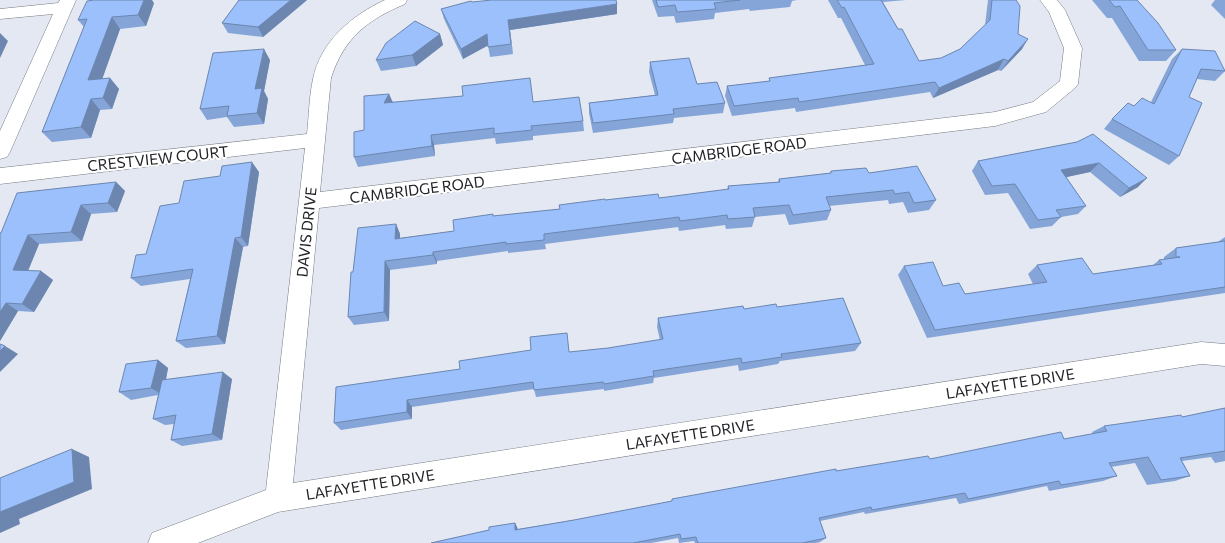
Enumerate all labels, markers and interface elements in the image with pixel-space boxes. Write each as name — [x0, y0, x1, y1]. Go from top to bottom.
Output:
street label: CAMBRIDGE ROAD — [671, 133, 807, 167]
street label: CRESTVIEW COURT — [87, 142, 230, 174]
street label: CAMBRIDGE ROAD — [349, 172, 485, 206]
street label: DAVIS DRIVE — [292, 186, 320, 278]
street label: LAFAYETTE DRIVE — [944, 364, 1076, 402]
street label: LAFAYETTE DRIVE — [624, 415, 756, 453]
street label: LAFAYETTE DRIVE — [304, 465, 436, 503]

